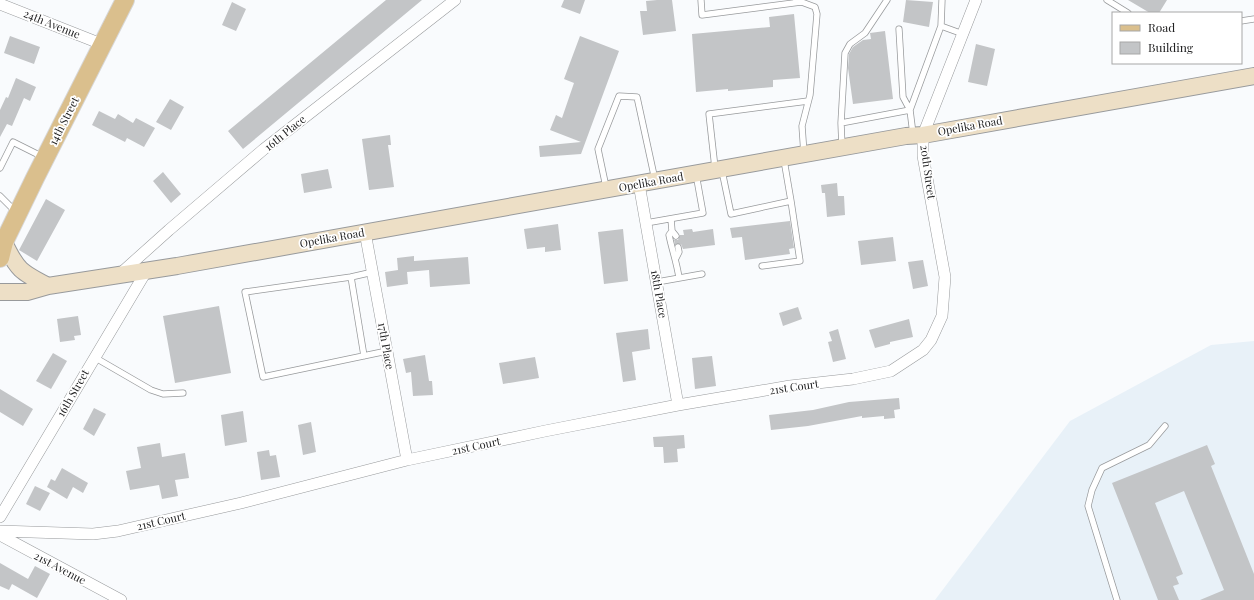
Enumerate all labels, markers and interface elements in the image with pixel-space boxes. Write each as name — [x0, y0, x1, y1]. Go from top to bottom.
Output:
street label: 24th Avenue — [22, 5, 83, 42]
legend — [1112, 12, 1242, 64]
text: Road — [1148, 19, 1175, 35]
text: Building — [1148, 39, 1194, 55]
street label: 14th Street — [45, 94, 82, 147]
street label: 16th Place — [261, 111, 309, 154]
street label: Opelika Road — [936, 112, 1004, 139]
street label: 20th Street — [917, 144, 940, 200]
street label: Opelika Road — [617, 168, 685, 195]
street label: Opelika Road — [298, 224, 366, 251]
street label: 18th Place — [648, 269, 671, 320]
street label: 17th Place — [375, 321, 398, 371]
street label: 16th Street — [53, 366, 92, 419]
street label: 21st Court — [768, 376, 820, 397]
street label: 21st Court — [450, 433, 502, 458]
street label: 21st Court — [135, 508, 187, 533]
street label: 21st Avenue — [32, 548, 89, 588]

